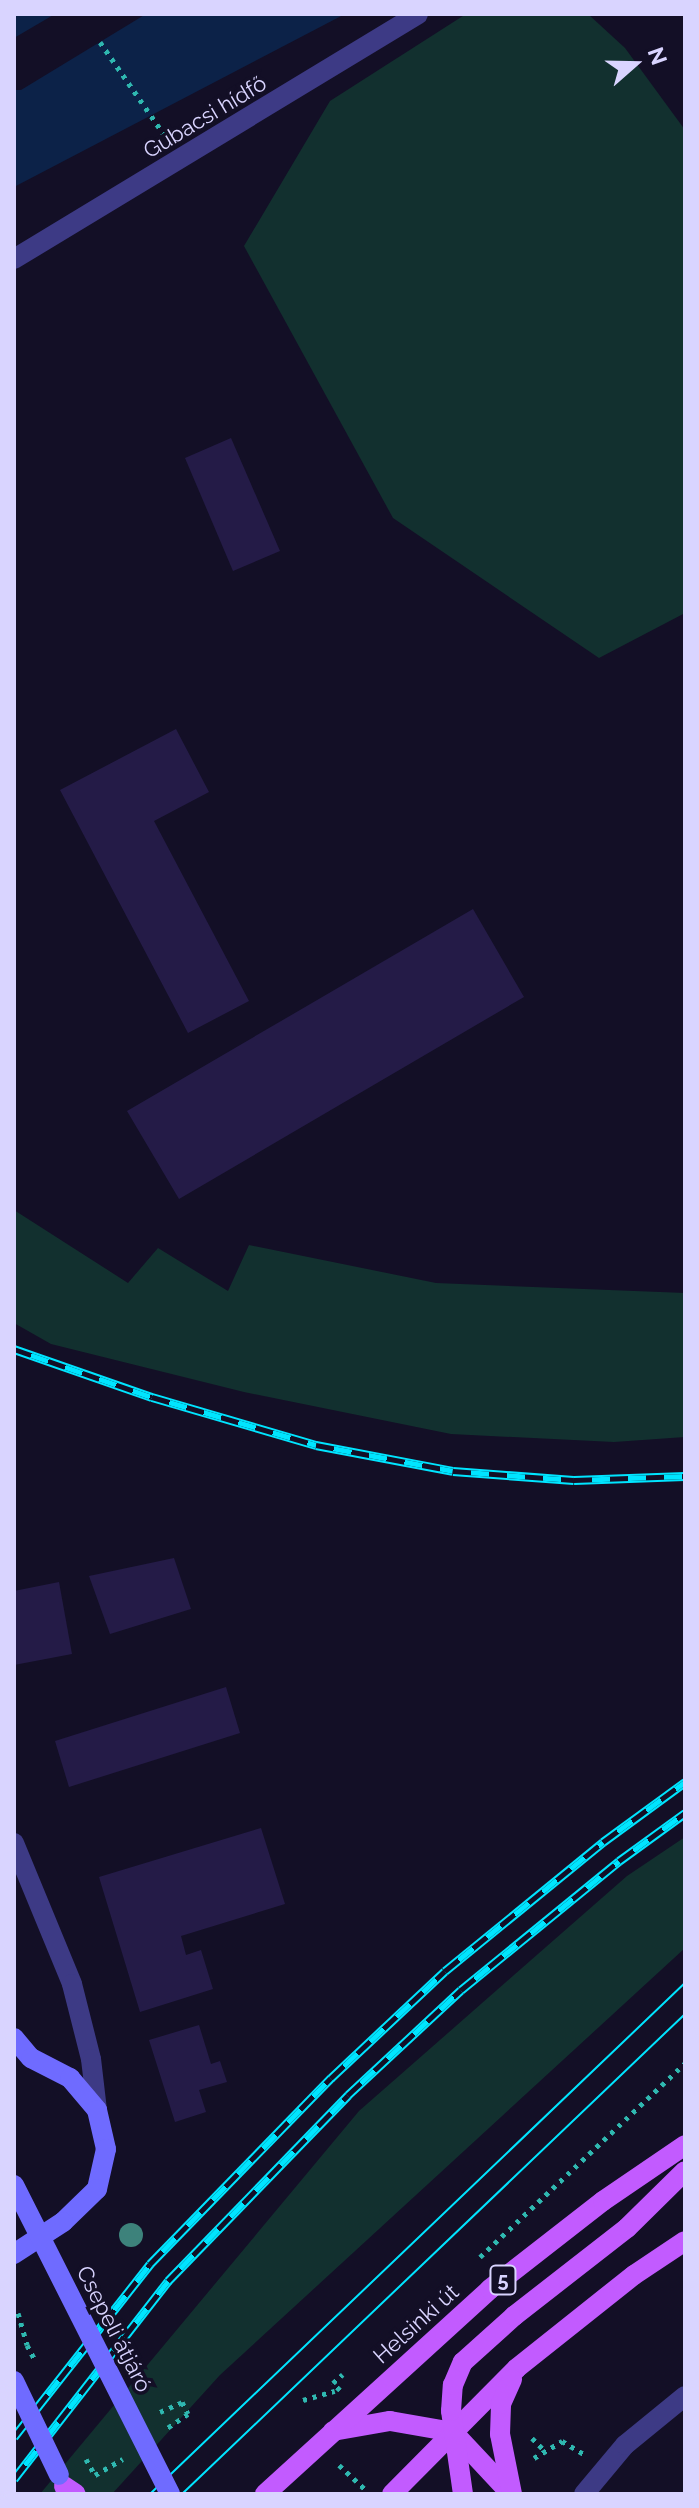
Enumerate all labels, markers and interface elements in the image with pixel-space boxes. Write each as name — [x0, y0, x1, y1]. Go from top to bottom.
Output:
north arrow — [595, 24, 675, 104]
text: N — [642, 43, 673, 68]
street label: Gubacsi hídfő — [139, 70, 271, 164]
street label: Csepeli átjáró — [71, 2261, 157, 2397]
road number: 5 — [489, 2264, 517, 2296]
street label: Helsinki út — [368, 2279, 464, 2369]

